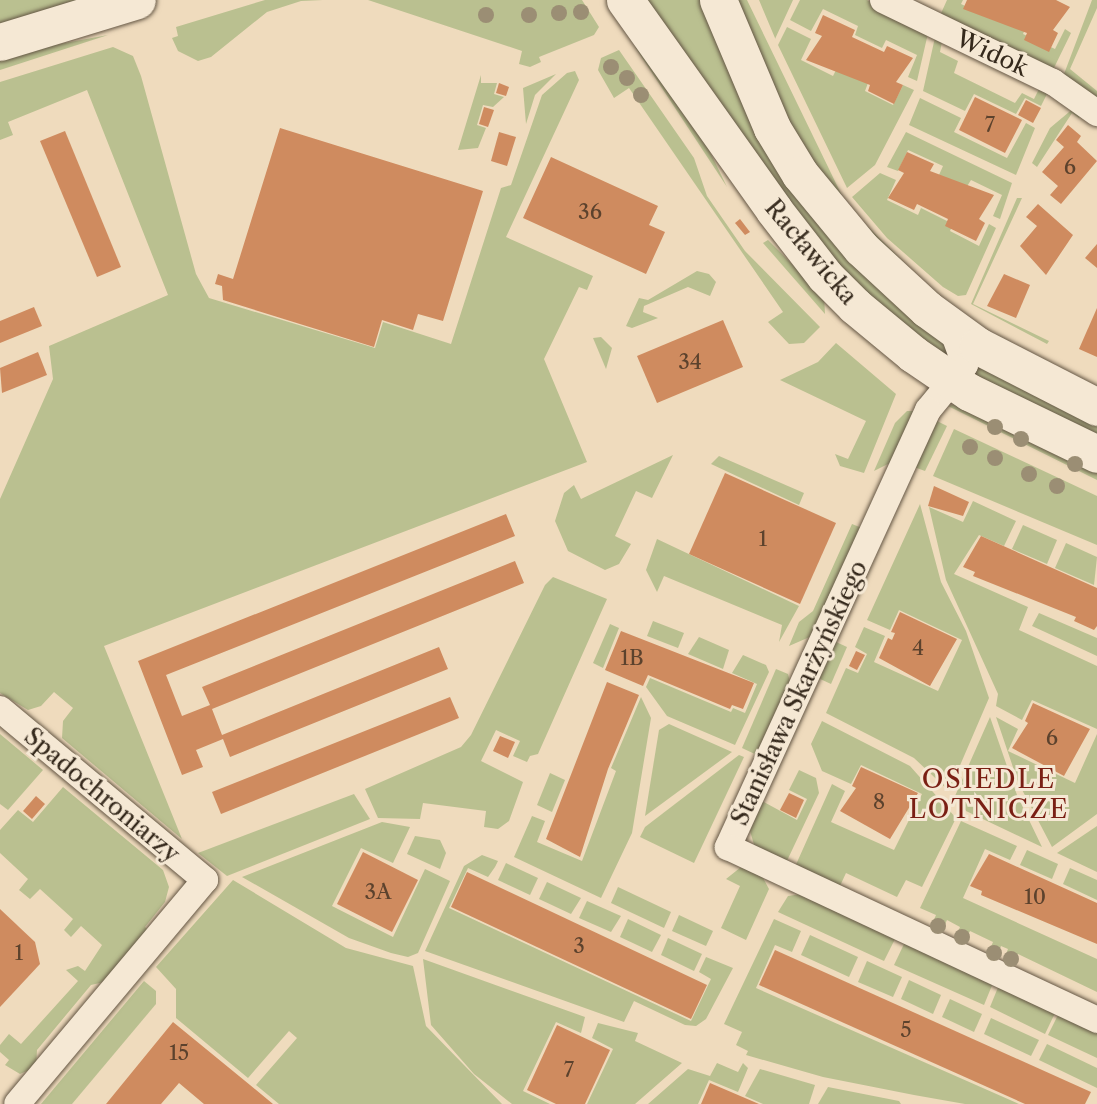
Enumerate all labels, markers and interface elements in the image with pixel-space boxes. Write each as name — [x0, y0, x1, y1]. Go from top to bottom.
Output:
street label: Widok — [951, 24, 1033, 82]
house number: 7 — [985, 112, 995, 138]
house number: 6 — [1064, 154, 1076, 180]
street label: Racławicka — [759, 194, 863, 310]
house number: 36 — [578, 199, 602, 225]
house number: 34 — [678, 349, 702, 375]
house number: 1 — [759, 526, 767, 552]
street label: Stanisława Skarżyńskiego — [725, 556, 873, 830]
house number: 4 — [912, 635, 924, 661]
house number: 1B — [620, 645, 644, 671]
street label: Spadochroniarzy — [18, 722, 186, 868]
house number: 6 — [1046, 725, 1058, 751]
district label: OSIEDLE LOTNICZE — [910, 764, 1068, 826]
house number: 8 — [873, 789, 885, 815]
house number: 3A — [364, 879, 392, 905]
house number: 10 — [1024, 884, 1046, 910]
house number: 3 — [573, 933, 585, 959]
house number: 1 — [15, 940, 23, 966]
house number: 5 — [900, 1017, 912, 1043]
house number: 15 — [169, 1040, 189, 1066]
house number: 7 — [564, 1057, 574, 1083]

